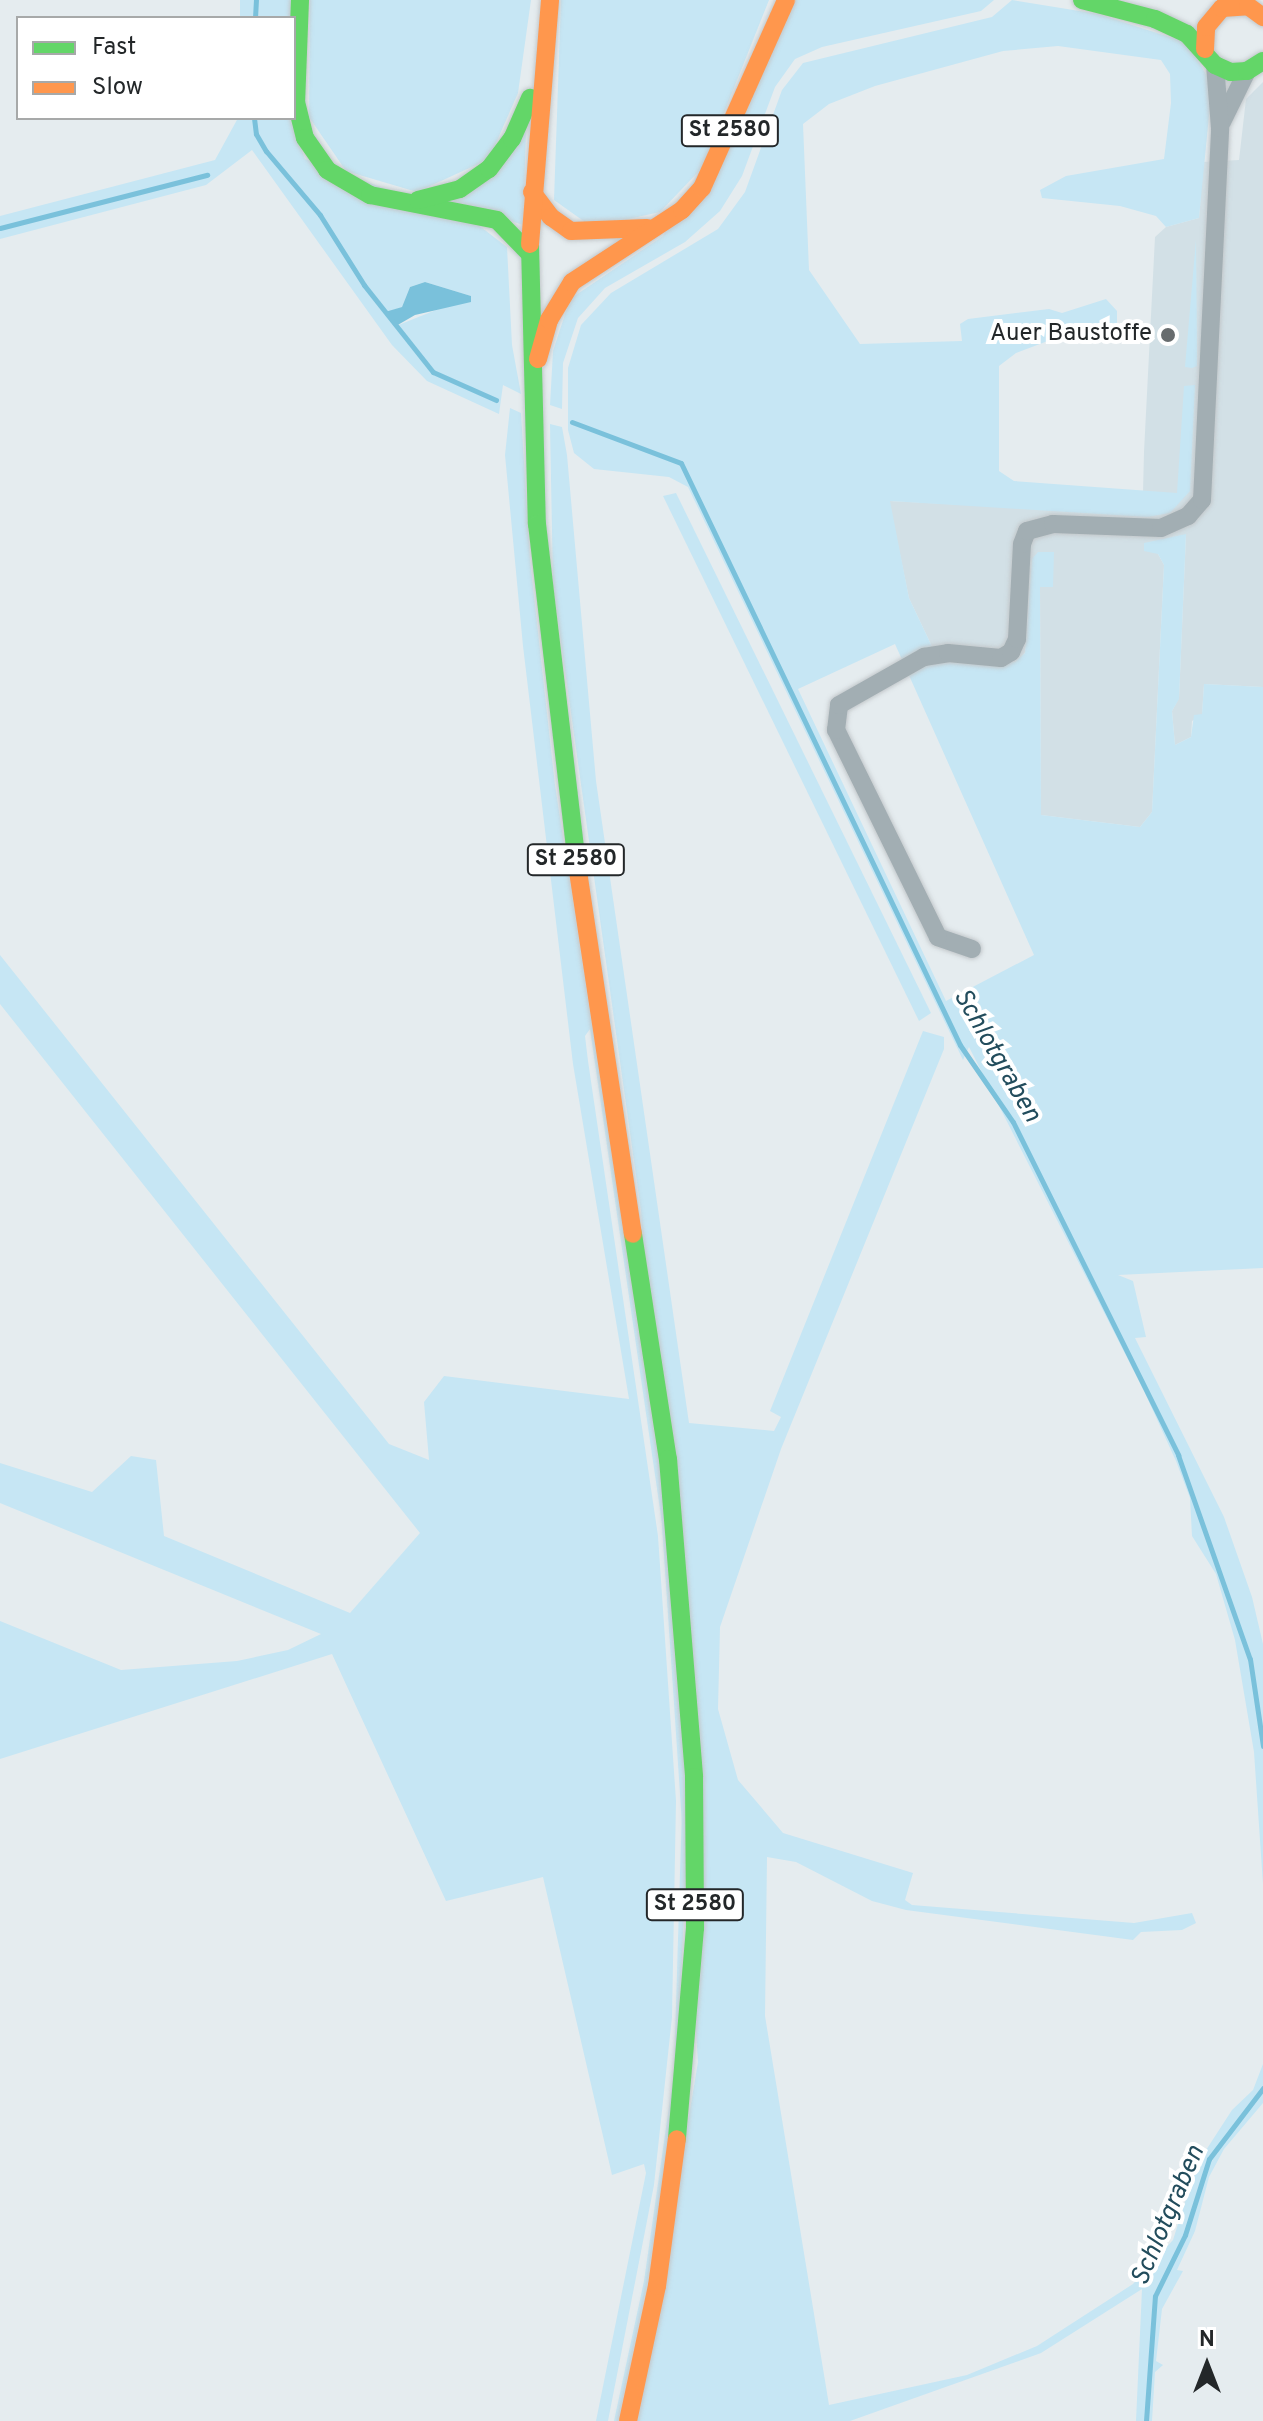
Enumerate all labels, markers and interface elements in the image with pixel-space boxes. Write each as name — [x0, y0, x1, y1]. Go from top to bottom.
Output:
legend — [16, 16, 296, 120]
text: Fast — [92, 33, 136, 63]
text: Slow — [92, 73, 143, 103]
road number: St 2580 — [680, 113, 780, 149]
place label: Auer Baustoffe — [990, 321, 1152, 349]
marker: Auer Baustoffe — [1159, 326, 1177, 344]
road number: St 2580 — [526, 842, 626, 878]
water label: Schlotgraben — [945, 984, 1047, 1128]
road number: St 2580 — [645, 1887, 745, 1923]
water label: Schlotgraben — [1126, 2141, 1212, 2291]
north arrow — [1167, 2325, 1247, 2405]
text: N — [1199, 2327, 1215, 2354]

